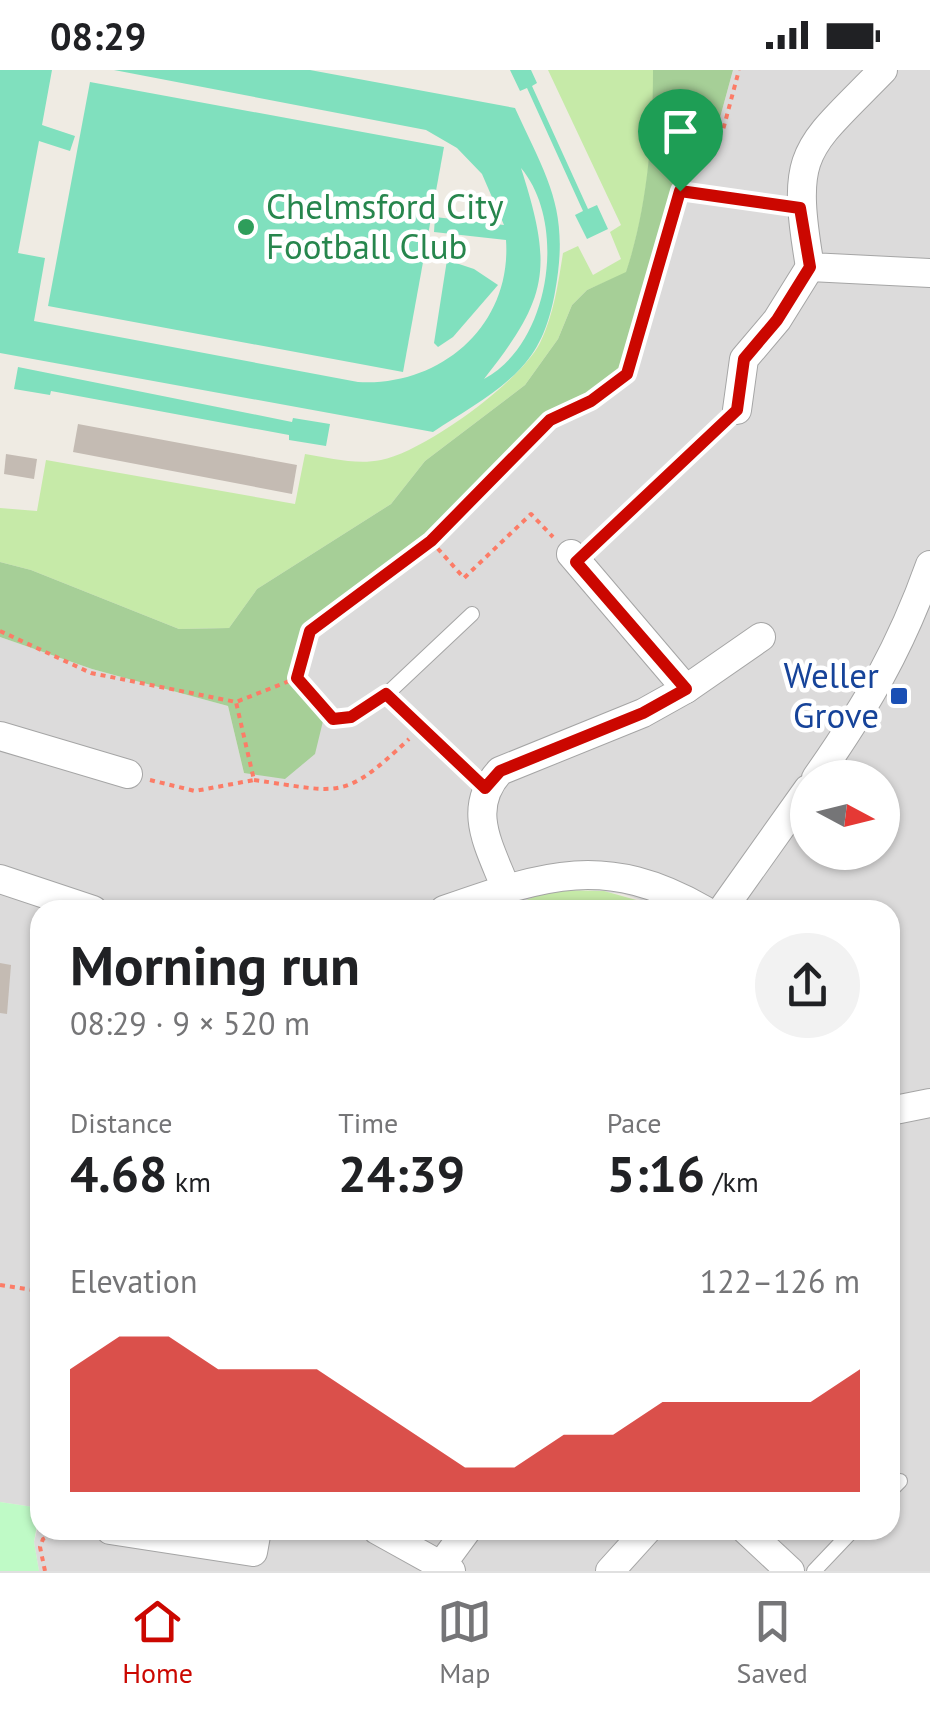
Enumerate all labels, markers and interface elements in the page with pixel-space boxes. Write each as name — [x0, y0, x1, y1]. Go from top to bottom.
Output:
text: 08:29 — [50, 11, 146, 60]
pin — [638, 89, 723, 192]
icon: arrive — [653, 104, 708, 159]
place label: Chelmsford City Football Club — [266, 183, 503, 269]
marker: Chelmsford City Football Club — [235, 216, 257, 238]
place label: Weller Grove — [784, 652, 879, 738]
marker: Weller Grove — [888, 685, 910, 707]
north arrow — [790, 760, 900, 870]
map controls — [790, 760, 900, 870]
text: Morning run — [70, 929, 360, 1000]
button: share — [755, 933, 860, 1038]
text: 08:29 · 9 × 520 m — [70, 1002, 310, 1044]
text: Distance — [70, 1104, 173, 1141]
text: Time — [338, 1104, 398, 1141]
text: Pace — [607, 1104, 661, 1141]
text: 4.68 — [70, 1141, 167, 1206]
text: 24:39 — [338, 1141, 465, 1206]
text: 5:16 — [607, 1141, 705, 1206]
text: km — [167, 1163, 211, 1200]
text: /km — [705, 1163, 759, 1200]
text: Elevation — [70, 1260, 197, 1302]
text: 122–126 m — [700, 1260, 860, 1302]
tab: Home — [122, 1594, 193, 1691]
tab: Map — [437, 1594, 492, 1691]
tab: Saved — [737, 1594, 808, 1691]

